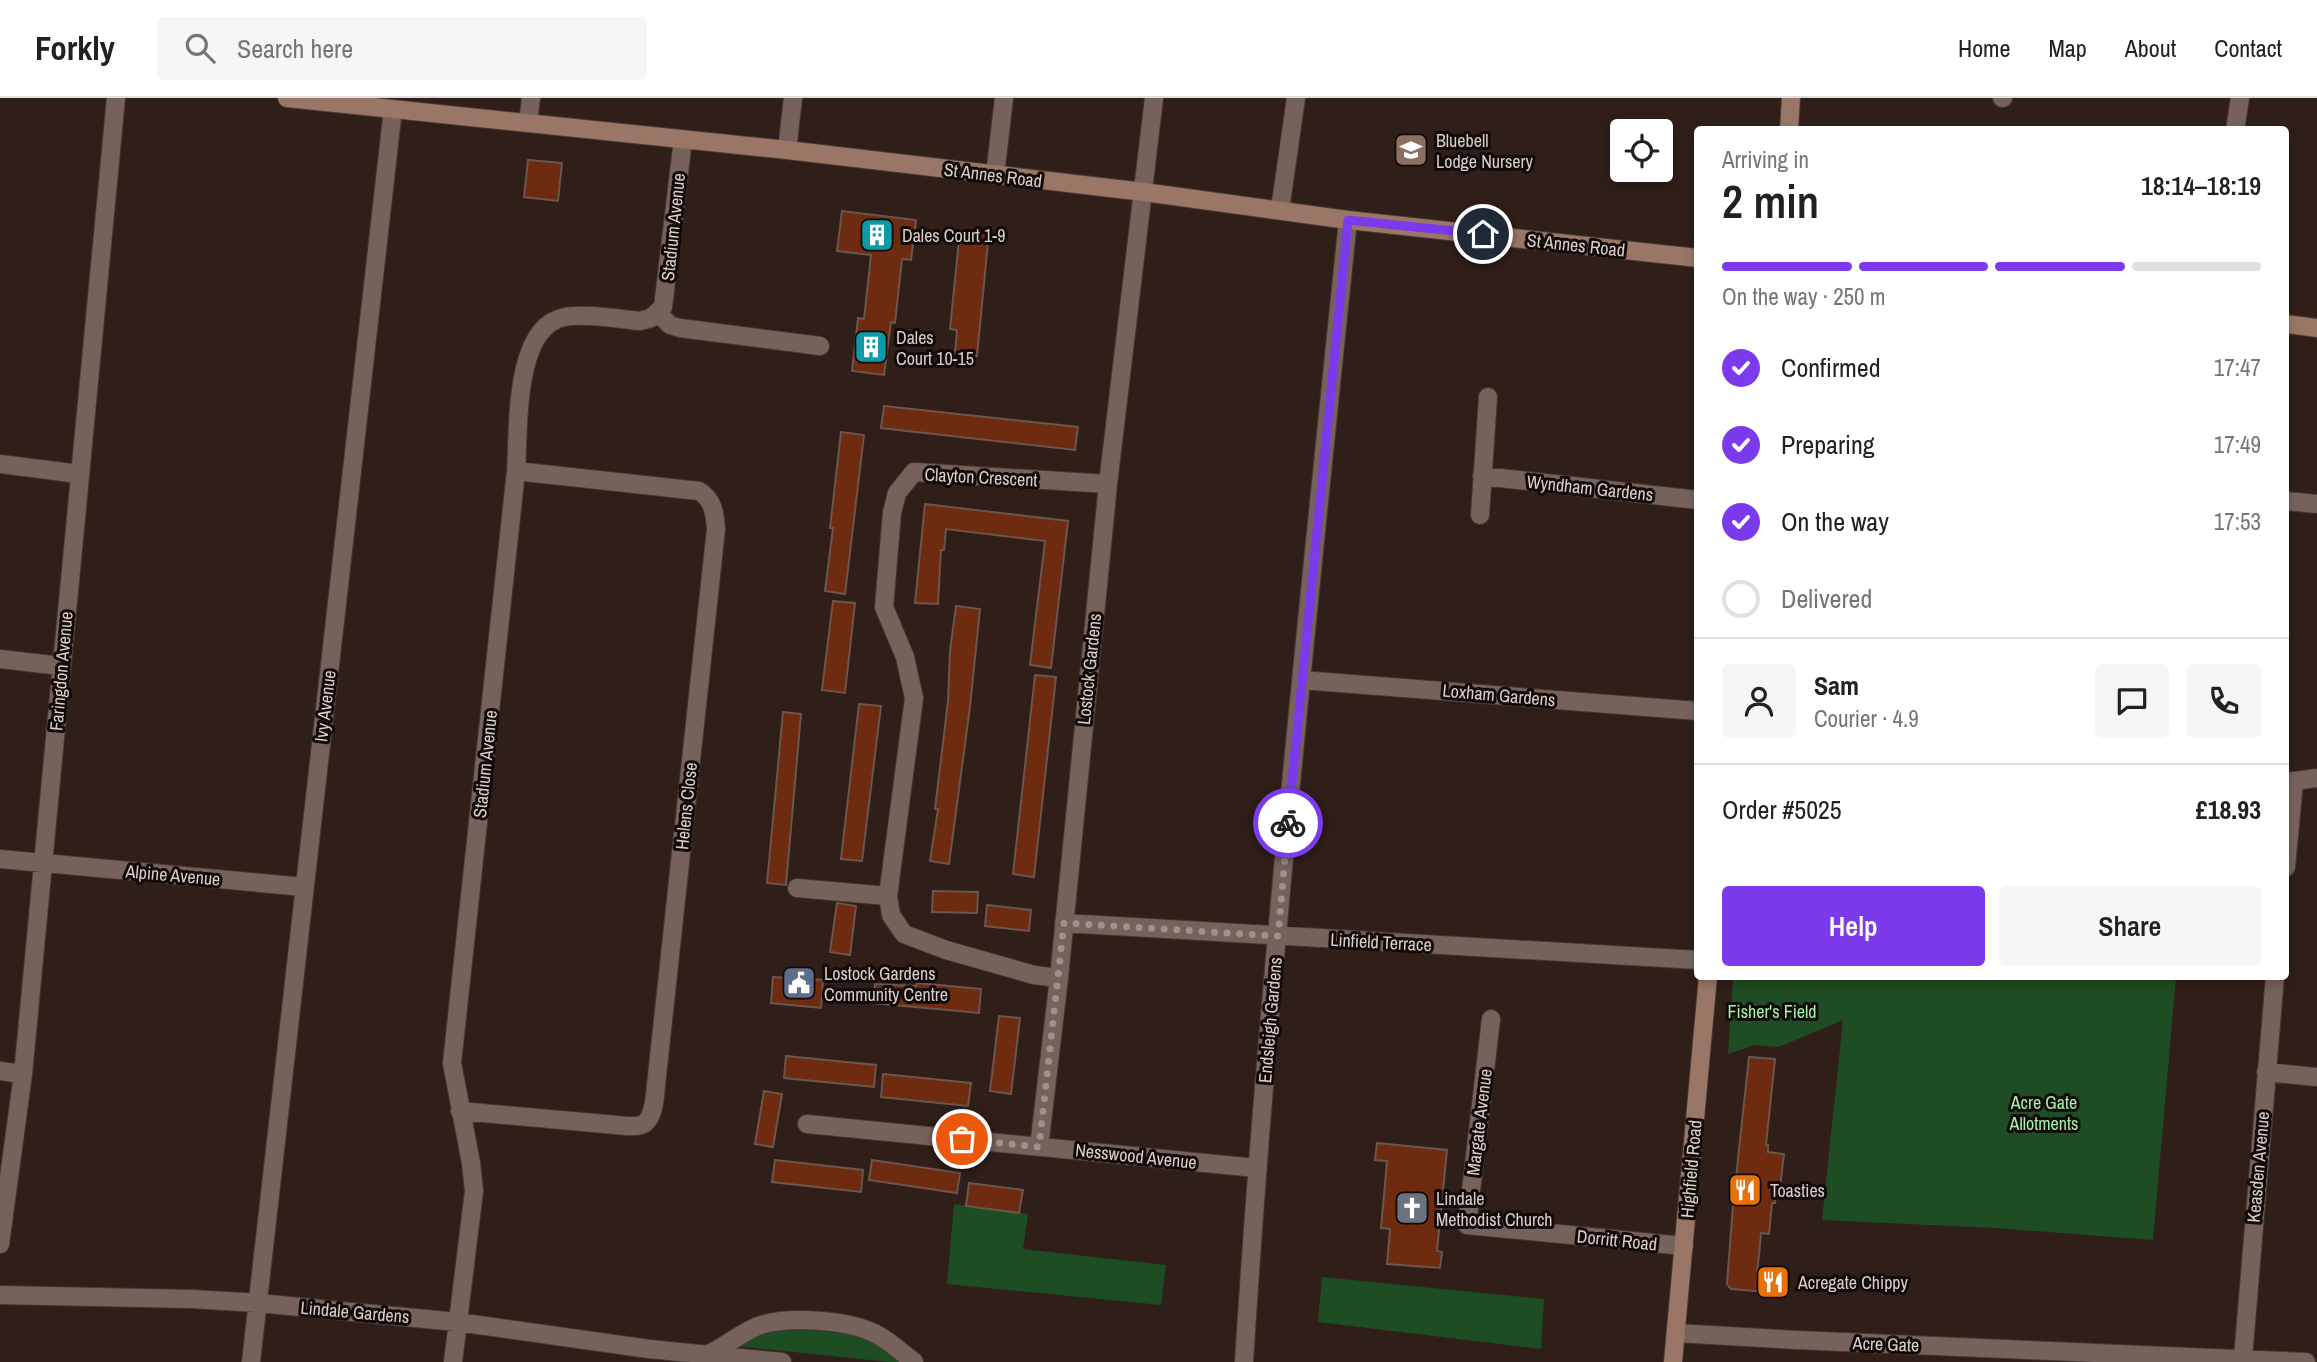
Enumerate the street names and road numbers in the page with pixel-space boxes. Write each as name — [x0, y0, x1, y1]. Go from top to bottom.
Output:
street label: St Annes Road — [943, 157, 1043, 193]
street label: Stadium Avenue — [655, 172, 691, 282]
street label: St Annes Road — [1526, 227, 1626, 263]
street label: Clayton Crescent — [924, 462, 1038, 492]
street label: Wyndham Gardens — [1526, 469, 1654, 507]
street label: Faringdon Avenue — [43, 610, 79, 732]
street label: Lostock Gardens — [1071, 612, 1107, 726]
street label: Ivy Avenue — [308, 669, 342, 743]
street label: Loxham Gardens — [1442, 678, 1556, 712]
street label: Stadium Avenue — [467, 709, 503, 819]
street label: Helens Close — [669, 761, 703, 851]
street label: Alpine Avenue — [124, 858, 221, 892]
street label: Linfield Terrace — [1330, 927, 1432, 957]
street label: Endsleigh Gardens — [1252, 956, 1288, 1084]
street label: Margate Avenue — [1460, 1067, 1498, 1177]
street label: Keasden Avenue — [2241, 1110, 2275, 1224]
street label: Highfield Road — [1674, 1119, 1708, 1219]
street label: Nesswood Avenue — [1074, 1137, 1198, 1175]
street label: Dorritt Road — [1576, 1223, 1658, 1257]
street label: Lindale Gardens — [300, 1295, 410, 1329]
street label: Acre Gate — [1851, 1330, 1920, 1358]

